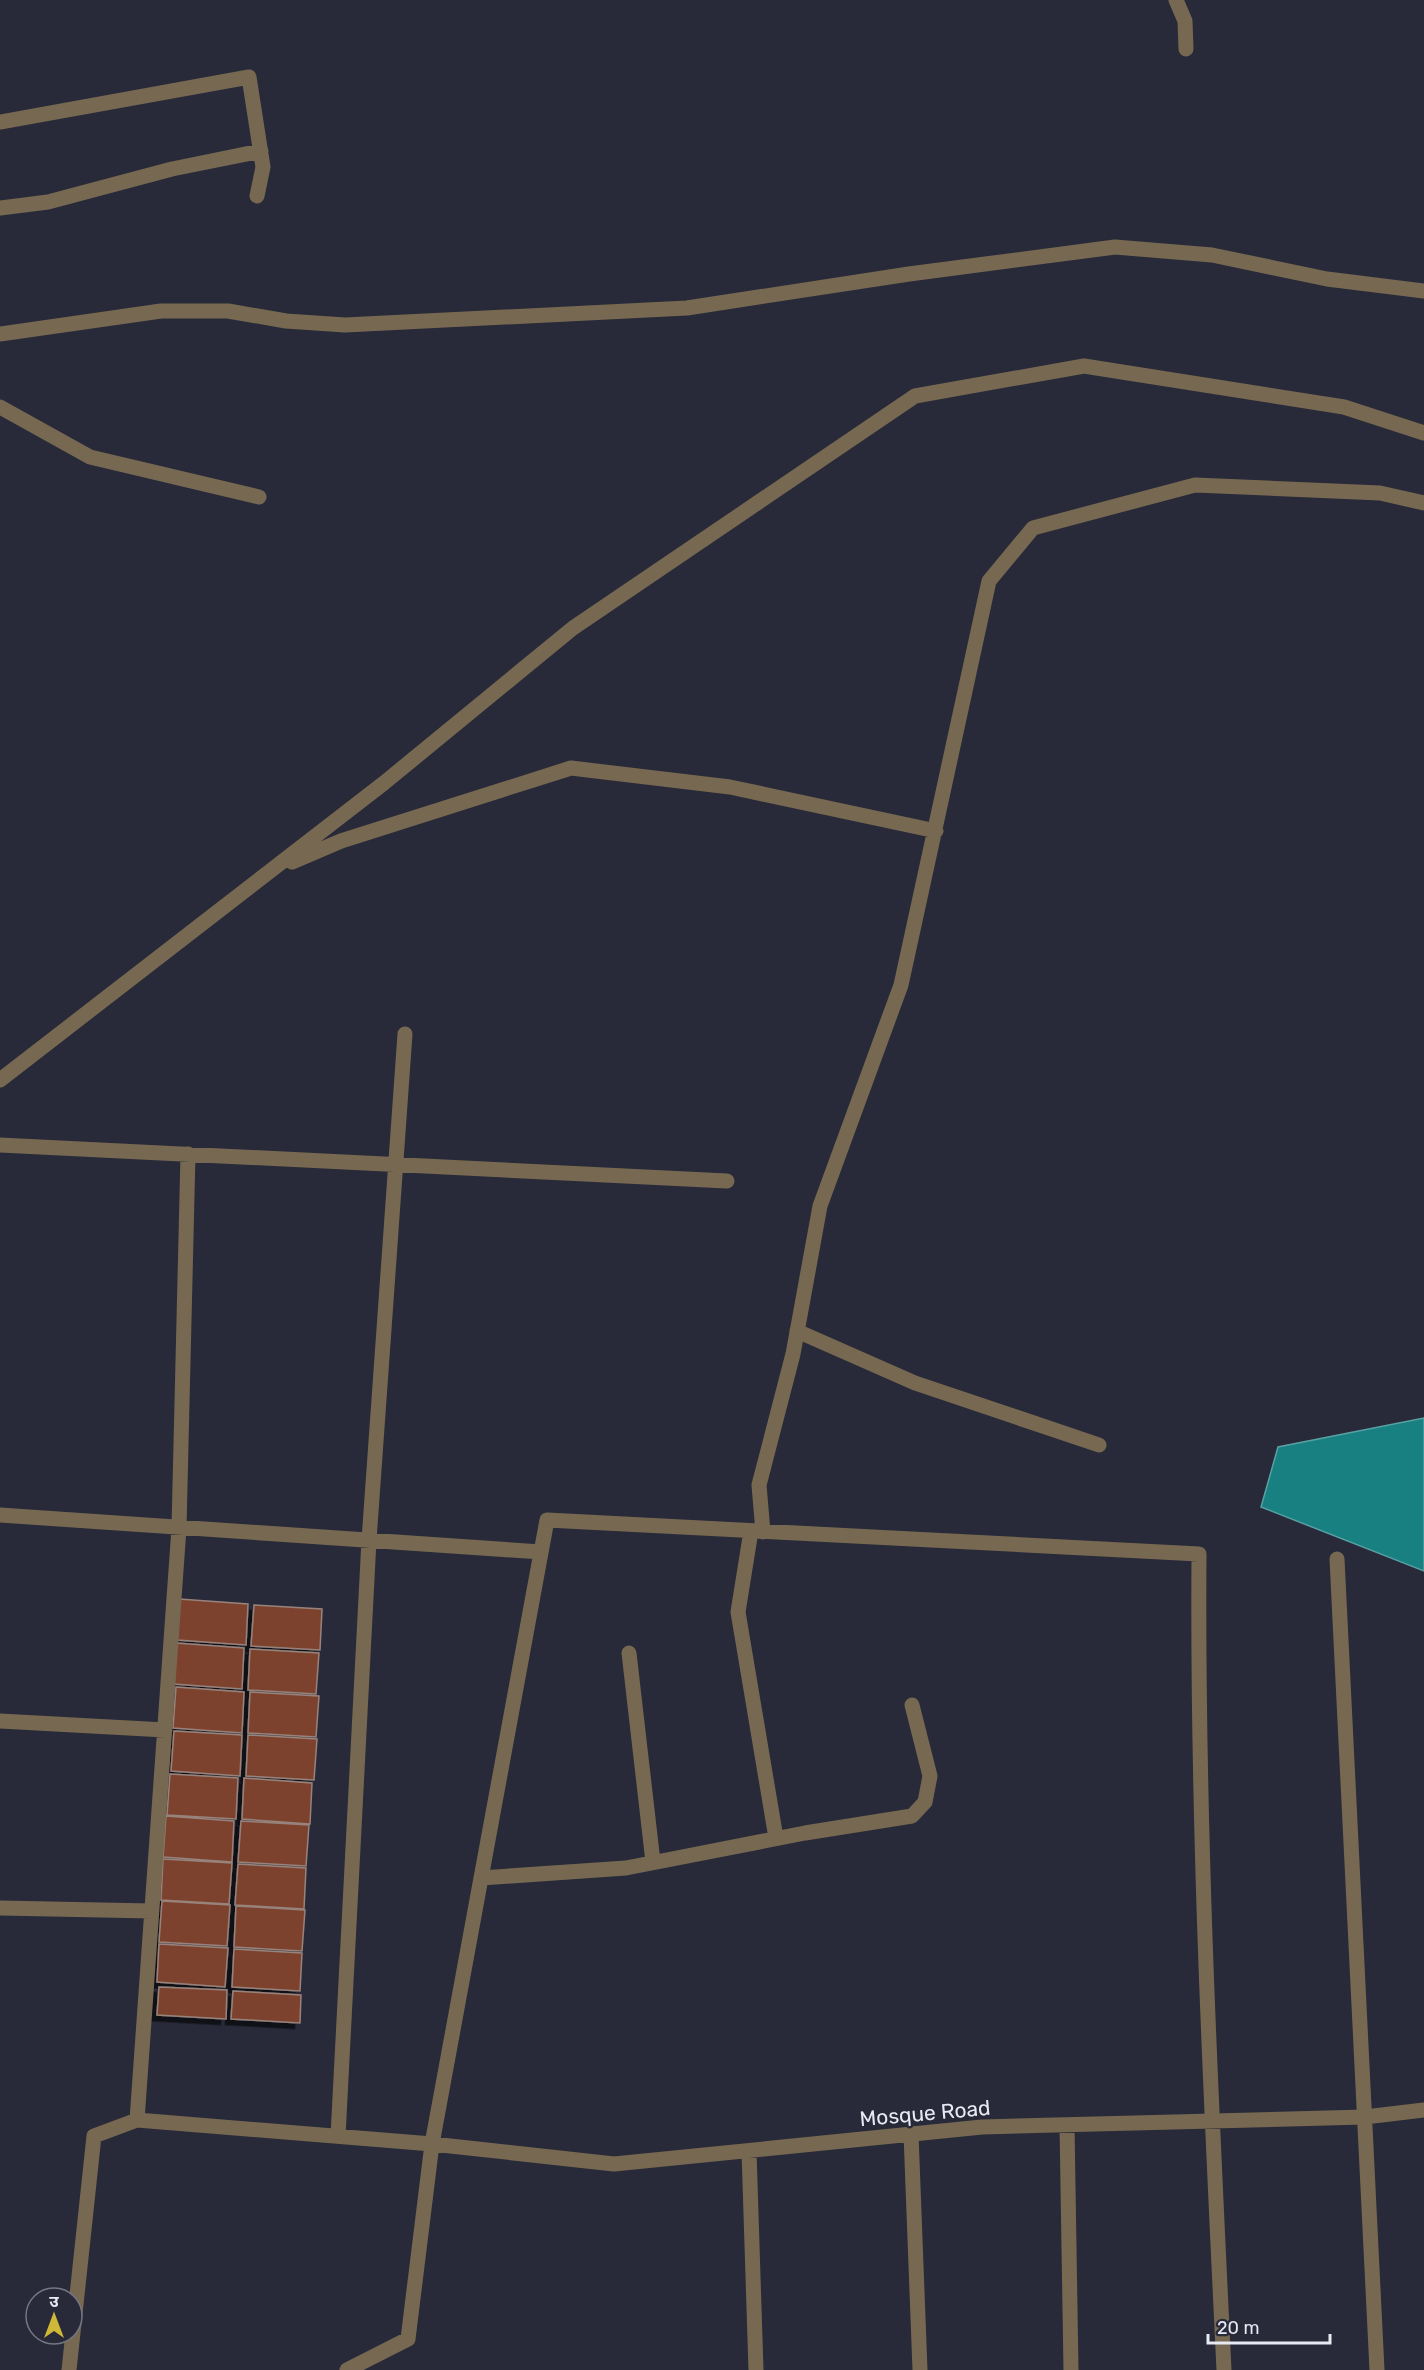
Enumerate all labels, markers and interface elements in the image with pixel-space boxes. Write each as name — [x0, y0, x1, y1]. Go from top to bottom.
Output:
street label: Mosque Road — [859, 2095, 991, 2131]
north arrow — [24, 2286, 84, 2346]
text: उ — [49, 2292, 59, 2311]
scale bar — [1208, 2307, 1330, 2345]
text: 20 m — [1217, 2317, 1259, 2339]

